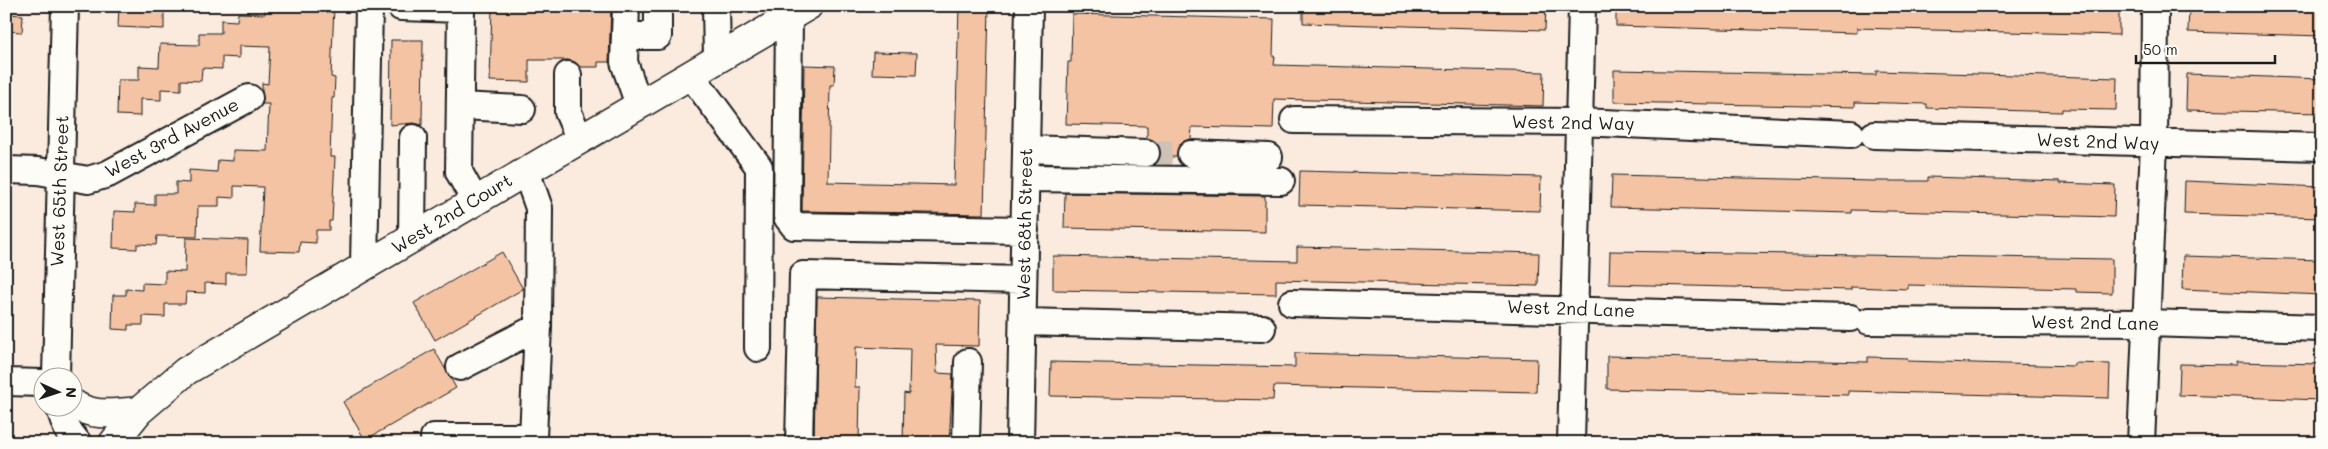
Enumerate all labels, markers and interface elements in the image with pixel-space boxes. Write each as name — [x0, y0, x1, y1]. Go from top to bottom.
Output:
scale bar — [2136, 32, 2274, 64]
text: 50 m — [2143, 39, 2178, 59]
street label: West 3rd Avenue — [100, 92, 243, 183]
street label: West 2nd Way — [1511, 109, 1635, 135]
street label: West 65th Street — [44, 115, 74, 267]
street label: West 2nd Way — [2036, 127, 2160, 155]
street label: West 68th Street — [1011, 148, 1037, 300]
street label: West 2nd Court — [387, 168, 516, 259]
street label: West 2nd Lane — [1506, 294, 1636, 322]
street label: West 2nd Lane — [2031, 309, 2159, 335]
north arrow — [32, 366, 82, 416]
text: N — [62, 387, 81, 399]

